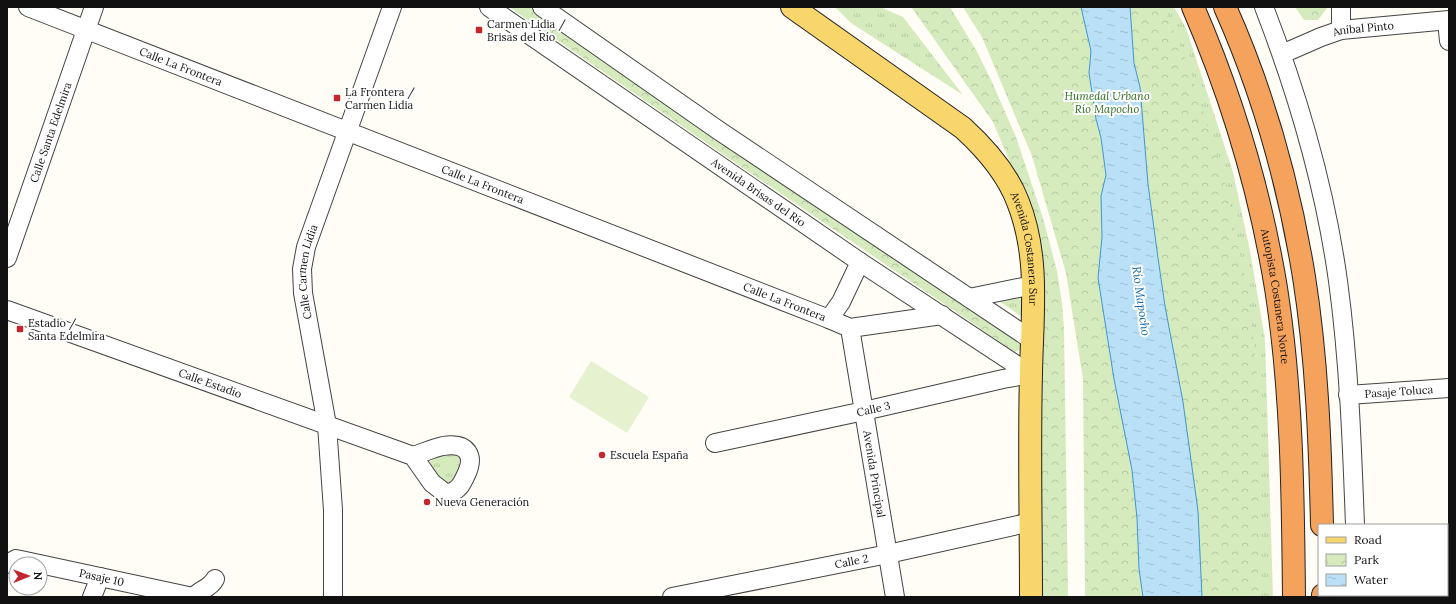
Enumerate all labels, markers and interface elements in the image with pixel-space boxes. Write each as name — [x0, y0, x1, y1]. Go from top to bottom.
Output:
place label: Carmen Lidia / Brisas del Río — [487, 17, 566, 44]
street label: Aníbal Pinto — [1330, 18, 1395, 40]
marker: Carmen Lidia / Brisas del Río — [474, 25, 484, 35]
street label: Calle La Frontera — [137, 44, 225, 89]
street label: Calle Santa Edelmira — [27, 80, 75, 184]
place label: La Frontera / Carmen Lidia — [345, 85, 415, 112]
park label: Humedal Urbano Río Mapocho — [1064, 89, 1150, 116]
marker: La Frontera / Carmen Lidia — [332, 93, 342, 103]
street label: Avenida Brisas del Río — [708, 154, 808, 230]
street label: Calle La Frontera — [439, 162, 526, 207]
street label: Avenida Costanera Sur — [1007, 189, 1040, 306]
street label: Calle Carmen Lidia — [294, 222, 321, 321]
street label: Autopista Costanera Norte — [1258, 227, 1292, 365]
water label: Río Mapocho — [1129, 265, 1154, 337]
street label: Calle La Frontera — [741, 279, 828, 324]
place label: Estadio / Santa Edelmira — [28, 316, 105, 343]
marker: Estadio / Santa Edelmira — [15, 324, 25, 334]
street label: Calle Estadio — [177, 365, 244, 401]
street label: Pasaje Toluca — [1364, 382, 1434, 401]
street label: Calle 3 — [855, 398, 892, 419]
street label: Avenida Principal — [860, 428, 889, 519]
place label: Escuela España — [610, 448, 689, 462]
marker: Escuela España — [597, 450, 607, 460]
place label: Nueva Generación — [435, 495, 530, 509]
marker: Nueva Generación — [422, 497, 432, 507]
legend — [1318, 524, 1448, 596]
text: Road — [1354, 532, 1382, 547]
street label: Calle 2 — [833, 551, 870, 571]
text: Park — [1354, 552, 1380, 567]
north arrow — [8, 556, 48, 596]
street label: Pasaje 10 — [78, 566, 126, 589]
text: N — [31, 571, 45, 581]
text: Water — [1354, 572, 1389, 587]

